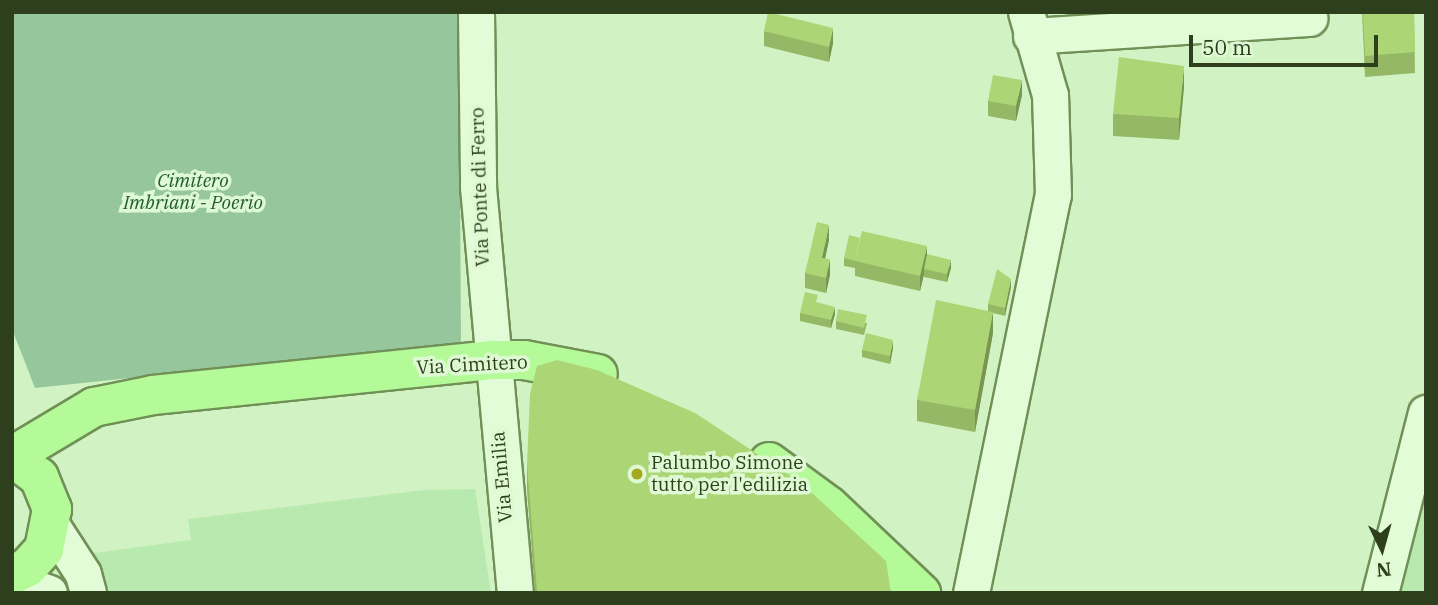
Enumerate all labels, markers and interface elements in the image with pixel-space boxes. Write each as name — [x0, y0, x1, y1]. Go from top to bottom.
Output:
scale bar — [1193, 21, 1382, 65]
text: 50 m — [1202, 33, 1252, 61]
street label: Via Ponte di Ferro — [466, 107, 494, 267]
park label: Cimitero Imbriani - Poerio — [123, 170, 263, 214]
street label: Via Cimitero — [416, 351, 528, 379]
street label: Via Emilia — [487, 431, 517, 523]
place label: Palumbo Simone tutto per l'edilizia — [651, 452, 808, 496]
marker: Palumbo Simone tutto per l'edilizia — [629, 466, 645, 482]
north arrow — [1347, 514, 1417, 584]
text: N — [1375, 557, 1392, 583]

